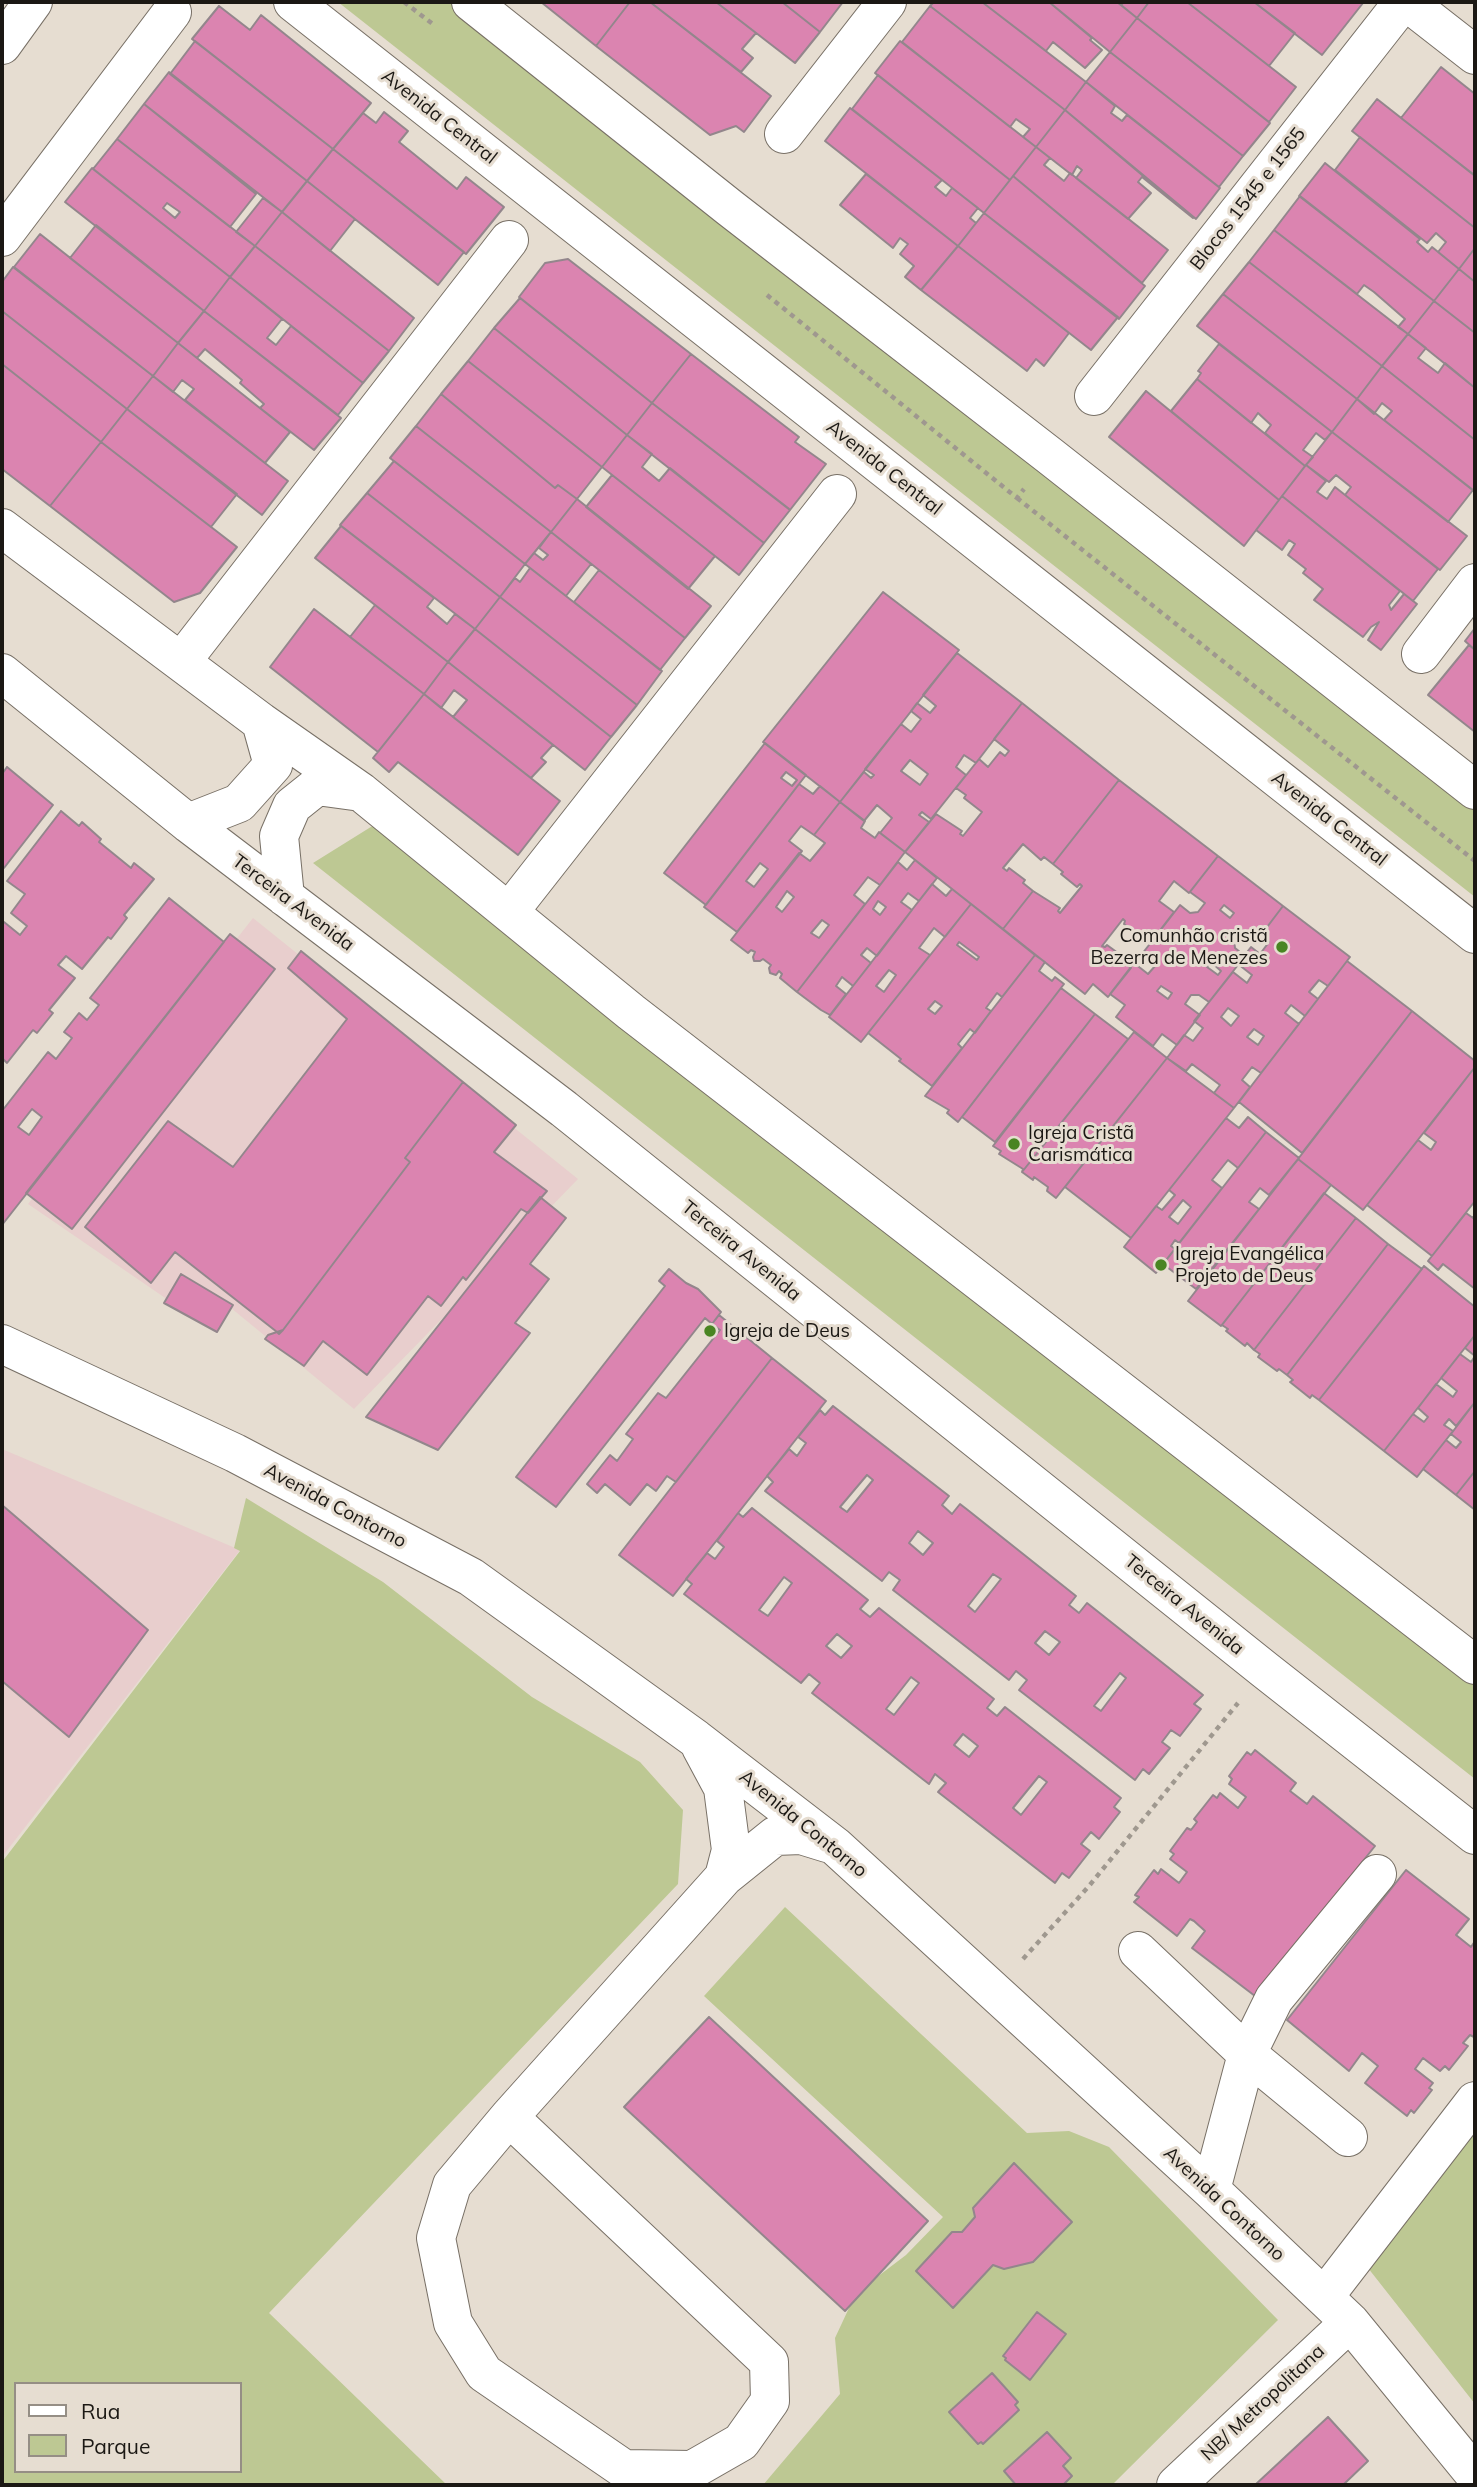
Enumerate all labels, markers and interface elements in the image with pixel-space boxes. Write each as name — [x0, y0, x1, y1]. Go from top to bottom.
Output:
street label: Avenida Central — [377, 65, 501, 169]
street label: Blocos 1545 e 1565 — [1185, 123, 1311, 275]
street label: Avenida Central — [822, 416, 946, 520]
street label: Avenida Central — [1267, 767, 1391, 871]
street label: Terceira Avenida — [228, 850, 358, 956]
place label: Comunhão cristã Bezerra de Menezes — [1091, 925, 1268, 969]
marker: Comunhão cristã Bezerra de Menezes — [1274, 939, 1290, 955]
place label: Igreja Cristã Carismática — [1028, 1122, 1134, 1166]
marker: Igreja Cristã Carismática — [1006, 1136, 1022, 1152]
street label: Terceira Avenida — [677, 1196, 805, 1306]
place label: Igreja Evangélica Projeto de Deus — [1175, 1243, 1324, 1287]
marker: Igreja Evangélica Projeto de Deus — [1153, 1257, 1169, 1273]
place label: Igreja de Deus — [724, 1320, 850, 1342]
marker: Igreja de Deus — [702, 1323, 718, 1339]
street label: Avenida Contorno — [260, 1459, 410, 1553]
street label: Terceira Avenida — [1120, 1550, 1248, 1660]
street label: Avenida Contorno — [735, 1765, 871, 1883]
street label: Avenida Contorno — [1159, 2142, 1289, 2266]
street label: NB/ Metropolitana — [1197, 2340, 1329, 2466]
legend — [14, 2382, 242, 2473]
text: Rua — [81, 2398, 120, 2424]
text: Parque — [81, 2433, 150, 2459]

